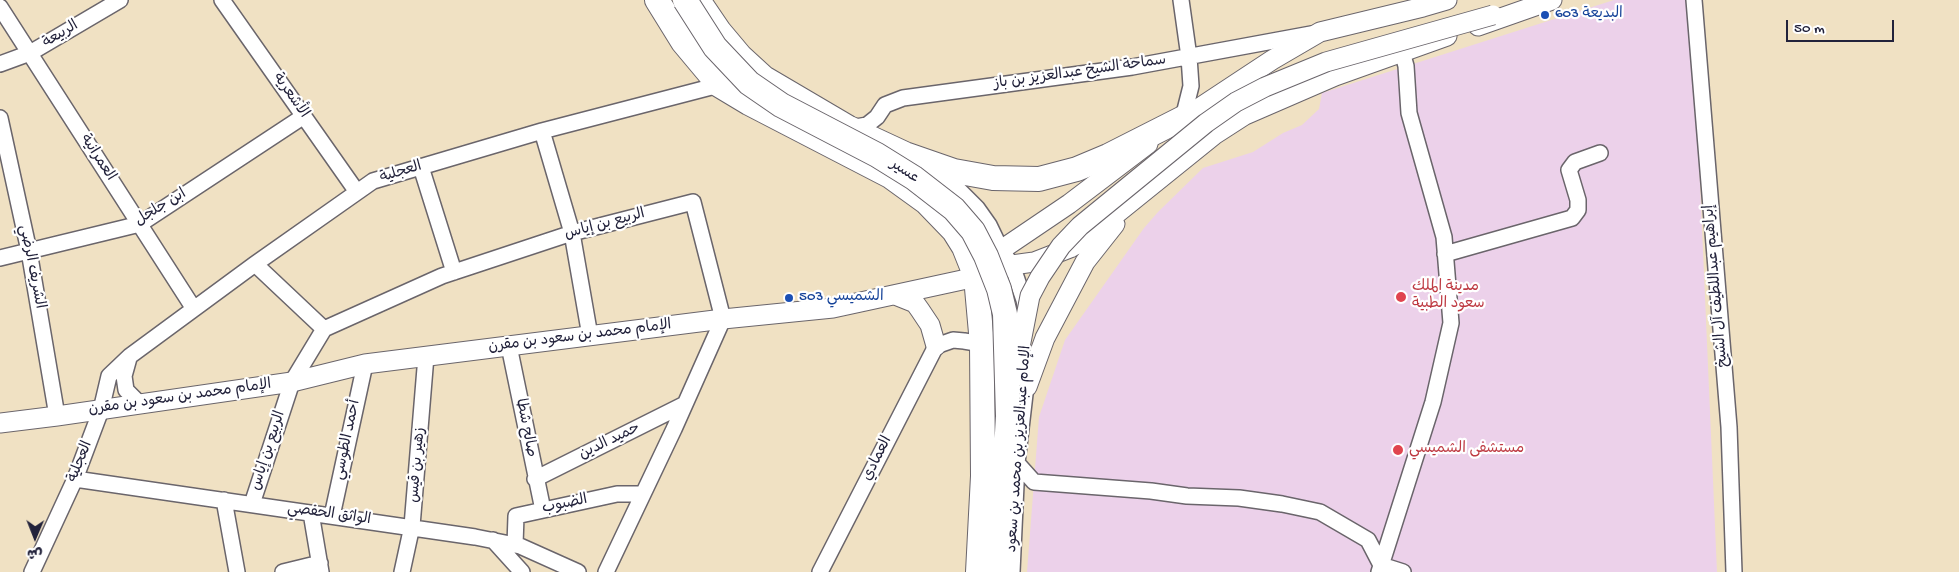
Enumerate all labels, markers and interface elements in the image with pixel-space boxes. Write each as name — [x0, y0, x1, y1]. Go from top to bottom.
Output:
place label: البديعة 603 — [1555, 6, 1623, 24]
marker: البديعة 603 — [1539, 9, 1551, 21]
scale bar — [1789, 10, 1896, 42]
street label: الربيعة — [40, 17, 82, 53]
text: 50 m — [1794, 20, 1825, 38]
street label: سماحة الشيخ عبدالعزيز بن باز — [993, 52, 1167, 94]
street label: الأشعرية — [268, 70, 312, 122]
street label: العمرانية — [75, 131, 119, 185]
street label: عسير — [886, 156, 922, 188]
street label: العجلية — [378, 158, 424, 188]
street label: ابن جلجل — [132, 186, 190, 230]
street label: إبراهيم عبداللطيف آل الشيخ — [1701, 204, 1733, 368]
street label: الربيع بن إياس — [563, 206, 647, 244]
street label: الشريف الرضي — [14, 224, 48, 310]
place label: مدينة الملك سعود الطبية — [1412, 279, 1485, 314]
place label: الشميسي 503 — [799, 289, 884, 307]
marker: مدينة الملك سعود الطبية — [1394, 290, 1408, 304]
marker: الشميسي 503 — [783, 292, 795, 304]
street label: الإمام محمد بن سعود بن مقرن — [487, 317, 673, 357]
street label: الإمام عبدالعزيز بن محمد بن سعود — [1004, 345, 1036, 553]
street label: الإمام محمد بن سعود بن مقرن — [87, 376, 273, 420]
street label: صالح شطا — [511, 397, 539, 459]
street label: أحمد الطوسي — [331, 398, 365, 482]
street label: الربيع بن إياس — [248, 409, 290, 493]
street label: حميد الدين — [577, 420, 643, 464]
street label: زهير بن قيس — [406, 427, 430, 503]
street label: العمادي — [859, 434, 897, 484]
street label: العجلية — [65, 439, 97, 485]
place label: مستشفى الشميسي — [1409, 441, 1524, 459]
marker: مستشفى الشميسي — [1391, 443, 1405, 457]
street label: الضبوب — [541, 491, 589, 519]
street label: الواثق الحفصي — [286, 500, 372, 530]
north arrow — [10, 512, 60, 562]
text: ش — [27, 544, 43, 561]

